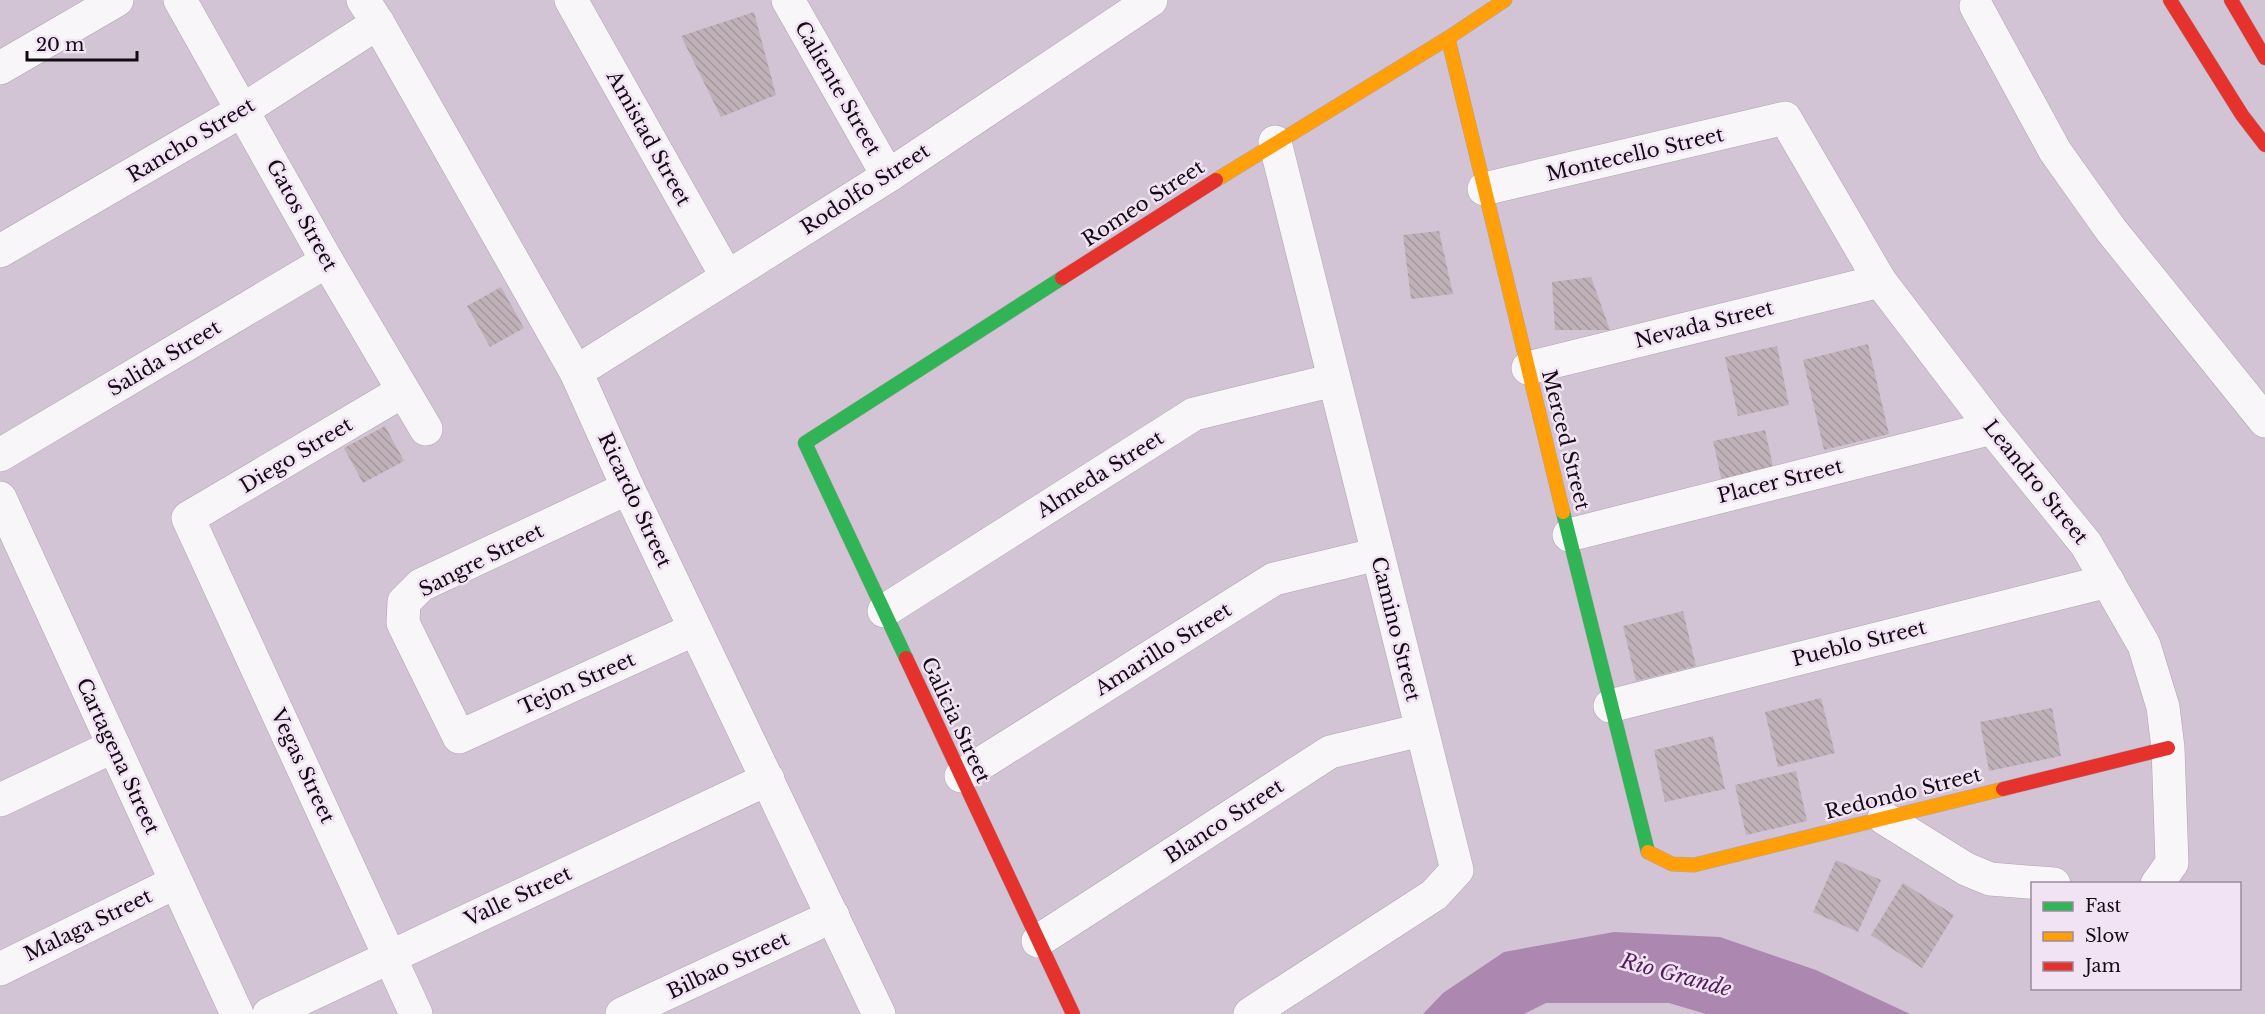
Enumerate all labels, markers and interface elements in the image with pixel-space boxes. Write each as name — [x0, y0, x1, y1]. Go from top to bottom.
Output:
street label: Caliente Street — [790, 17, 886, 160]
scale bar — [27, 24, 136, 62]
text: 20 m — [36, 34, 84, 56]
street label: Amistad Street — [601, 65, 696, 210]
street label: Rancho Street — [123, 92, 259, 187]
street label: Montecello Street — [1544, 122, 1726, 186]
street label: Rodolfo Street — [796, 138, 934, 240]
street label: Romeo Street — [1078, 154, 1209, 251]
street label: Gatos Street — [261, 155, 343, 275]
street label: Nevada Street — [1632, 295, 1776, 353]
street label: Salida Street — [103, 315, 225, 401]
street label: Merced Street — [1537, 367, 1595, 513]
street label: Diego Street — [235, 412, 357, 498]
street label: Leandro Street — [1979, 415, 2094, 549]
street label: Almeda Street — [1031, 425, 1168, 523]
street label: Ricardo Street — [593, 429, 677, 572]
street label: Placer Street — [1715, 454, 1846, 508]
street label: Sangre Street — [415, 518, 548, 602]
street label: Camino Street — [1366, 554, 1426, 704]
street label: Amarillo Street — [1090, 597, 1236, 701]
street label: Pueblo Street — [1790, 615, 1929, 671]
street label: Tejon Street — [515, 647, 639, 719]
street label: Galicia Street — [916, 653, 996, 787]
street label: Cartagena Street — [71, 674, 165, 838]
street label: Vegas Street — [266, 704, 340, 827]
street label: Redondo Street — [1823, 762, 1984, 824]
street label: Blanco Street — [1160, 774, 1288, 868]
street label: Valle Street — [460, 861, 576, 932]
legend — [2031, 882, 2241, 990]
street label: Malaga Street — [20, 884, 156, 966]
text: Fast — [2085, 895, 2122, 917]
text: Slow — [2085, 925, 2130, 947]
street label: Bilbao Street — [663, 926, 793, 1004]
water label: Rio Grande — [1617, 948, 1735, 1002]
text: Jam — [2083, 955, 2121, 977]

